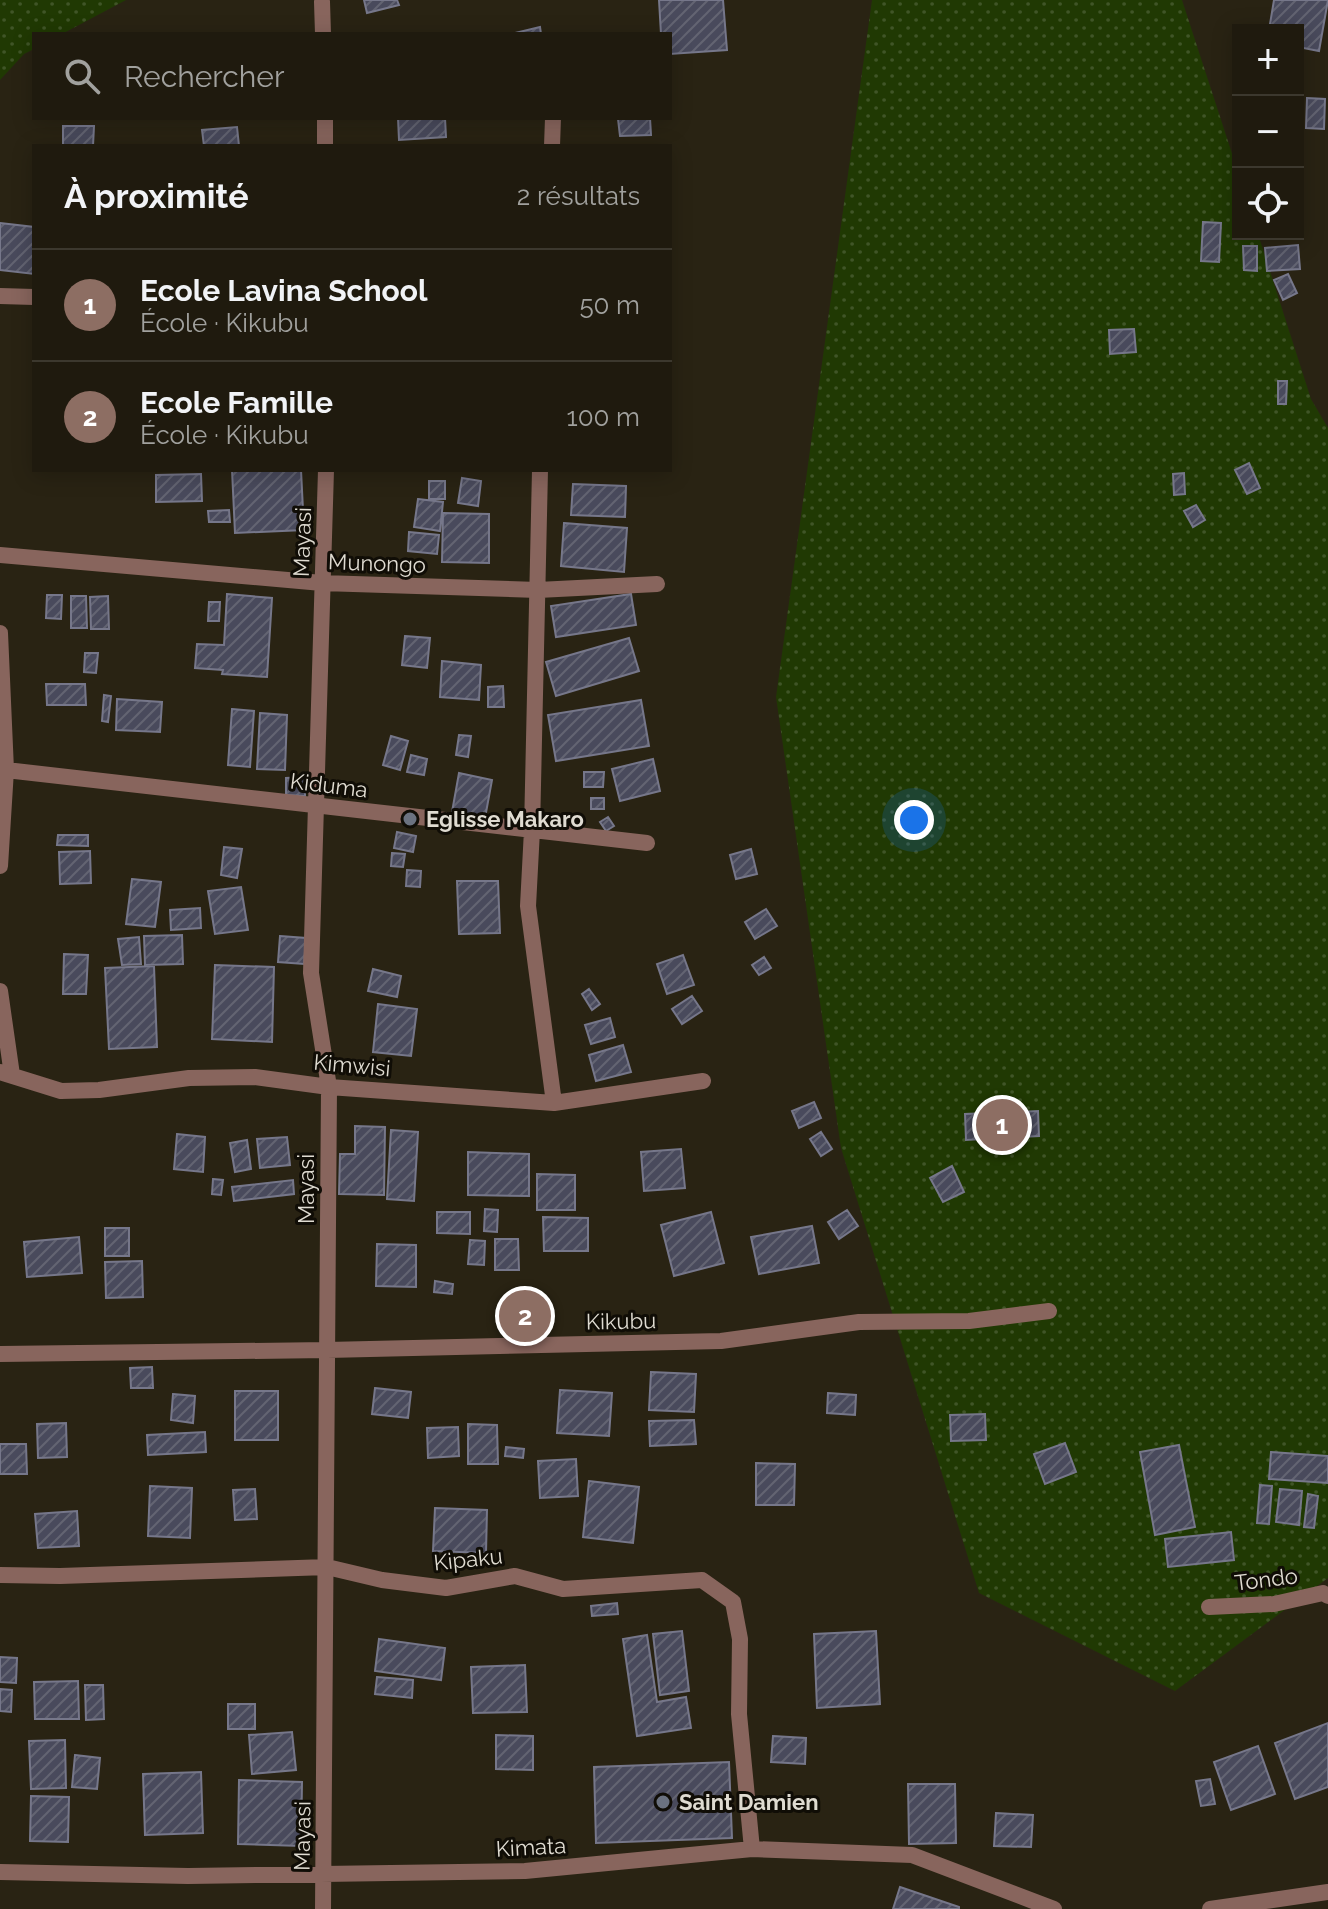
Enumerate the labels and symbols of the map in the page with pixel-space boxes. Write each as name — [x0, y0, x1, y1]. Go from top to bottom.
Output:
street label: Mayasi — [288, 507, 316, 577]
street label: Munongo — [328, 548, 426, 578]
street label: Kiduma — [289, 767, 369, 803]
your location — [894, 800, 934, 840]
place label: Eglisse Makaro — [426, 806, 584, 832]
marker: Eglisse Makaro — [401, 810, 419, 828]
street label: Kimwisi — [312, 1049, 392, 1081]
pin: 1 — [976, 1095, 1028, 1155]
street label: Mayasi — [293, 1154, 319, 1224]
pin: 2 — [499, 1286, 551, 1346]
street label: Kikubu — [586, 1307, 656, 1335]
street label: Kipaku — [432, 1542, 504, 1576]
street label: Tondo — [1233, 1562, 1299, 1596]
place label: Saint Damien — [679, 1789, 818, 1815]
marker: Saint Damien — [654, 1793, 672, 1811]
street label: Mayasi — [288, 1801, 316, 1871]
street label: Kimata — [495, 1832, 567, 1862]

